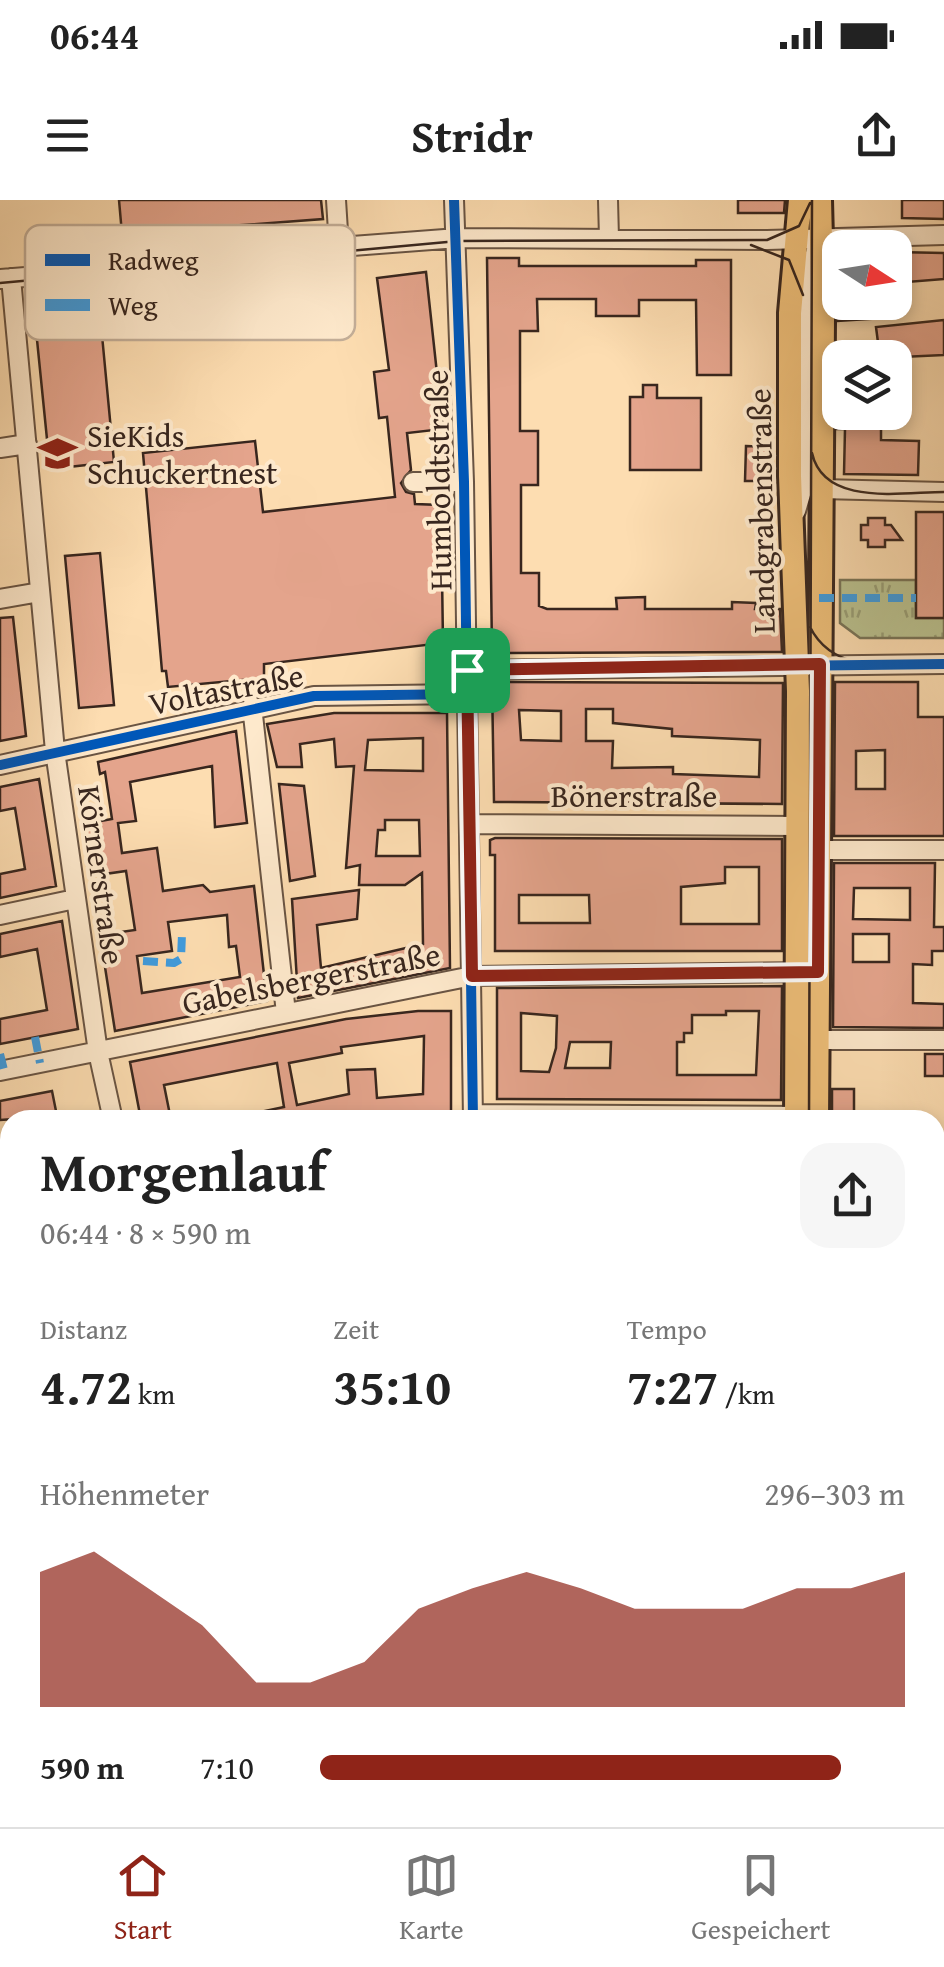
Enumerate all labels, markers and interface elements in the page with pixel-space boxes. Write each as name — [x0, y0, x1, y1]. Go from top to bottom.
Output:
text: 06:44 — [50, 7, 140, 63]
text: Stridr — [411, 103, 533, 168]
icon: menu — [40, 108, 95, 163]
icon: share — [849, 108, 904, 163]
legend — [25, 225, 355, 340]
north arrow — [822, 230, 912, 320]
map controls — [822, 230, 912, 430]
text: Radweg — [108, 239, 199, 280]
text: Weg — [108, 284, 158, 325]
button: layers — [822, 340, 912, 430]
street label: Humboldtstraße — [413, 369, 463, 591]
street label: Landgrabenstraße — [735, 388, 787, 634]
place label: SieKids Schuckertnest — [87, 412, 277, 496]
school or university icon: SieKids Schuckertnest — [36, 432, 78, 474]
pin — [425, 628, 510, 713]
icon: arrive — [440, 643, 495, 698]
street label: Voltastraße — [145, 651, 307, 727]
street label: Bönerstraße — [551, 772, 717, 819]
street label: Körnerstraße — [66, 782, 138, 968]
street label: Gabelsbergerstraße — [178, 930, 444, 1026]
text: Morgenlauf — [40, 1131, 326, 1211]
button: share — [800, 1143, 905, 1248]
text: 06:44 · 8 × 590 m — [40, 1209, 251, 1256]
text: Distanz — [40, 1308, 127, 1349]
text: Zeit — [333, 1308, 379, 1349]
text: Tempo — [627, 1308, 707, 1349]
text: 4.72 — [40, 1349, 132, 1422]
text: 35:10 — [333, 1349, 451, 1422]
text: 7:27 — [627, 1349, 719, 1422]
text: km — [132, 1373, 175, 1414]
text: /km — [719, 1373, 775, 1414]
text: Höhenmeter — [40, 1470, 209, 1517]
text: 296–303 m — [764, 1470, 905, 1517]
text: 590 m — [40, 1744, 124, 1791]
text: 7:10 — [200, 1744, 254, 1791]
tab: Start — [114, 1848, 172, 1949]
tab: Karte — [399, 1848, 464, 1949]
tab: Gespeichert — [691, 1848, 830, 1949]

